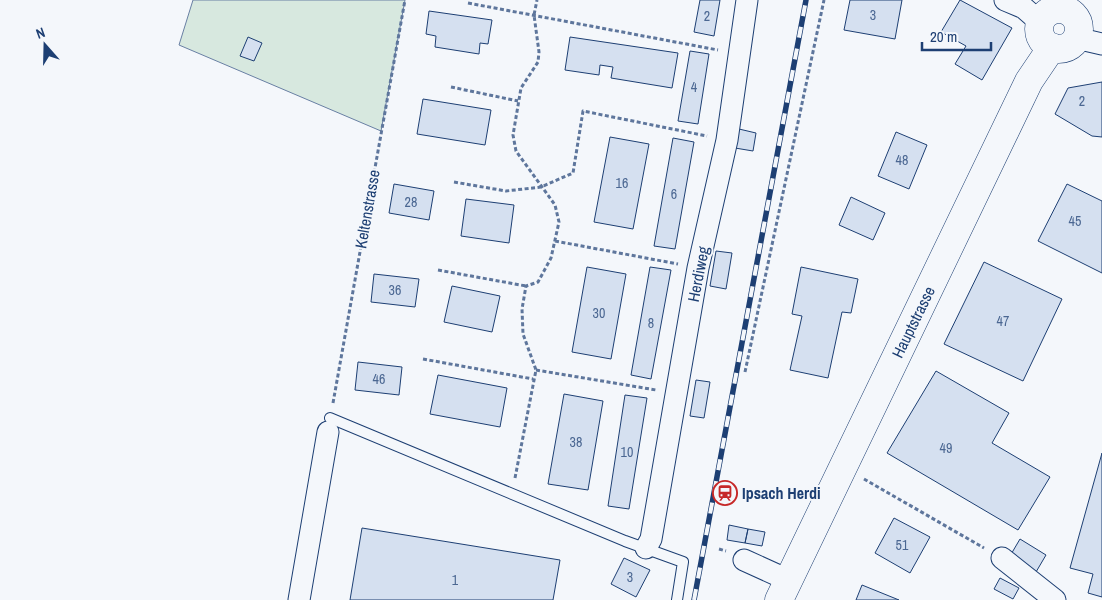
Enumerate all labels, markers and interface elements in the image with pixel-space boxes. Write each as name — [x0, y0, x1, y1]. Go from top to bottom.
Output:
house number: 3 — [870, 6, 876, 24]
house number: 2 — [704, 7, 710, 25]
north arrow — [20, 20, 70, 70]
scale bar — [922, 20, 991, 52]
text: N — [34, 23, 48, 43]
text: 20 m — [930, 26, 957, 47]
house number: 4 — [691, 78, 698, 96]
house number: 2 — [1079, 92, 1085, 110]
house number: 48 — [896, 151, 908, 169]
street label: Keltenstrasse — [349, 168, 385, 250]
house number: 16 — [616, 174, 628, 192]
house number: 6 — [671, 185, 677, 203]
house number: 28 — [405, 193, 417, 211]
house number: 45 — [1069, 212, 1081, 230]
street label: Herdiweg — [682, 244, 714, 304]
house number: 36 — [389, 281, 401, 299]
street label: Hauptstrasse — [886, 282, 940, 362]
house number: 30 — [593, 304, 605, 322]
house number: 47 — [997, 312, 1009, 330]
house number: 8 — [648, 314, 654, 332]
house number: 46 — [373, 370, 385, 388]
house number: 38 — [570, 433, 582, 451]
house number: 49 — [940, 439, 952, 457]
house number: 10 — [621, 443, 633, 461]
station icon: Ipsach Herdi — [712, 480, 738, 506]
place label: Ipsach Herdi — [742, 482, 821, 504]
house number: 51 — [896, 536, 909, 554]
house number: 3 — [627, 568, 633, 586]
house number: 1 — [452, 571, 459, 589]

